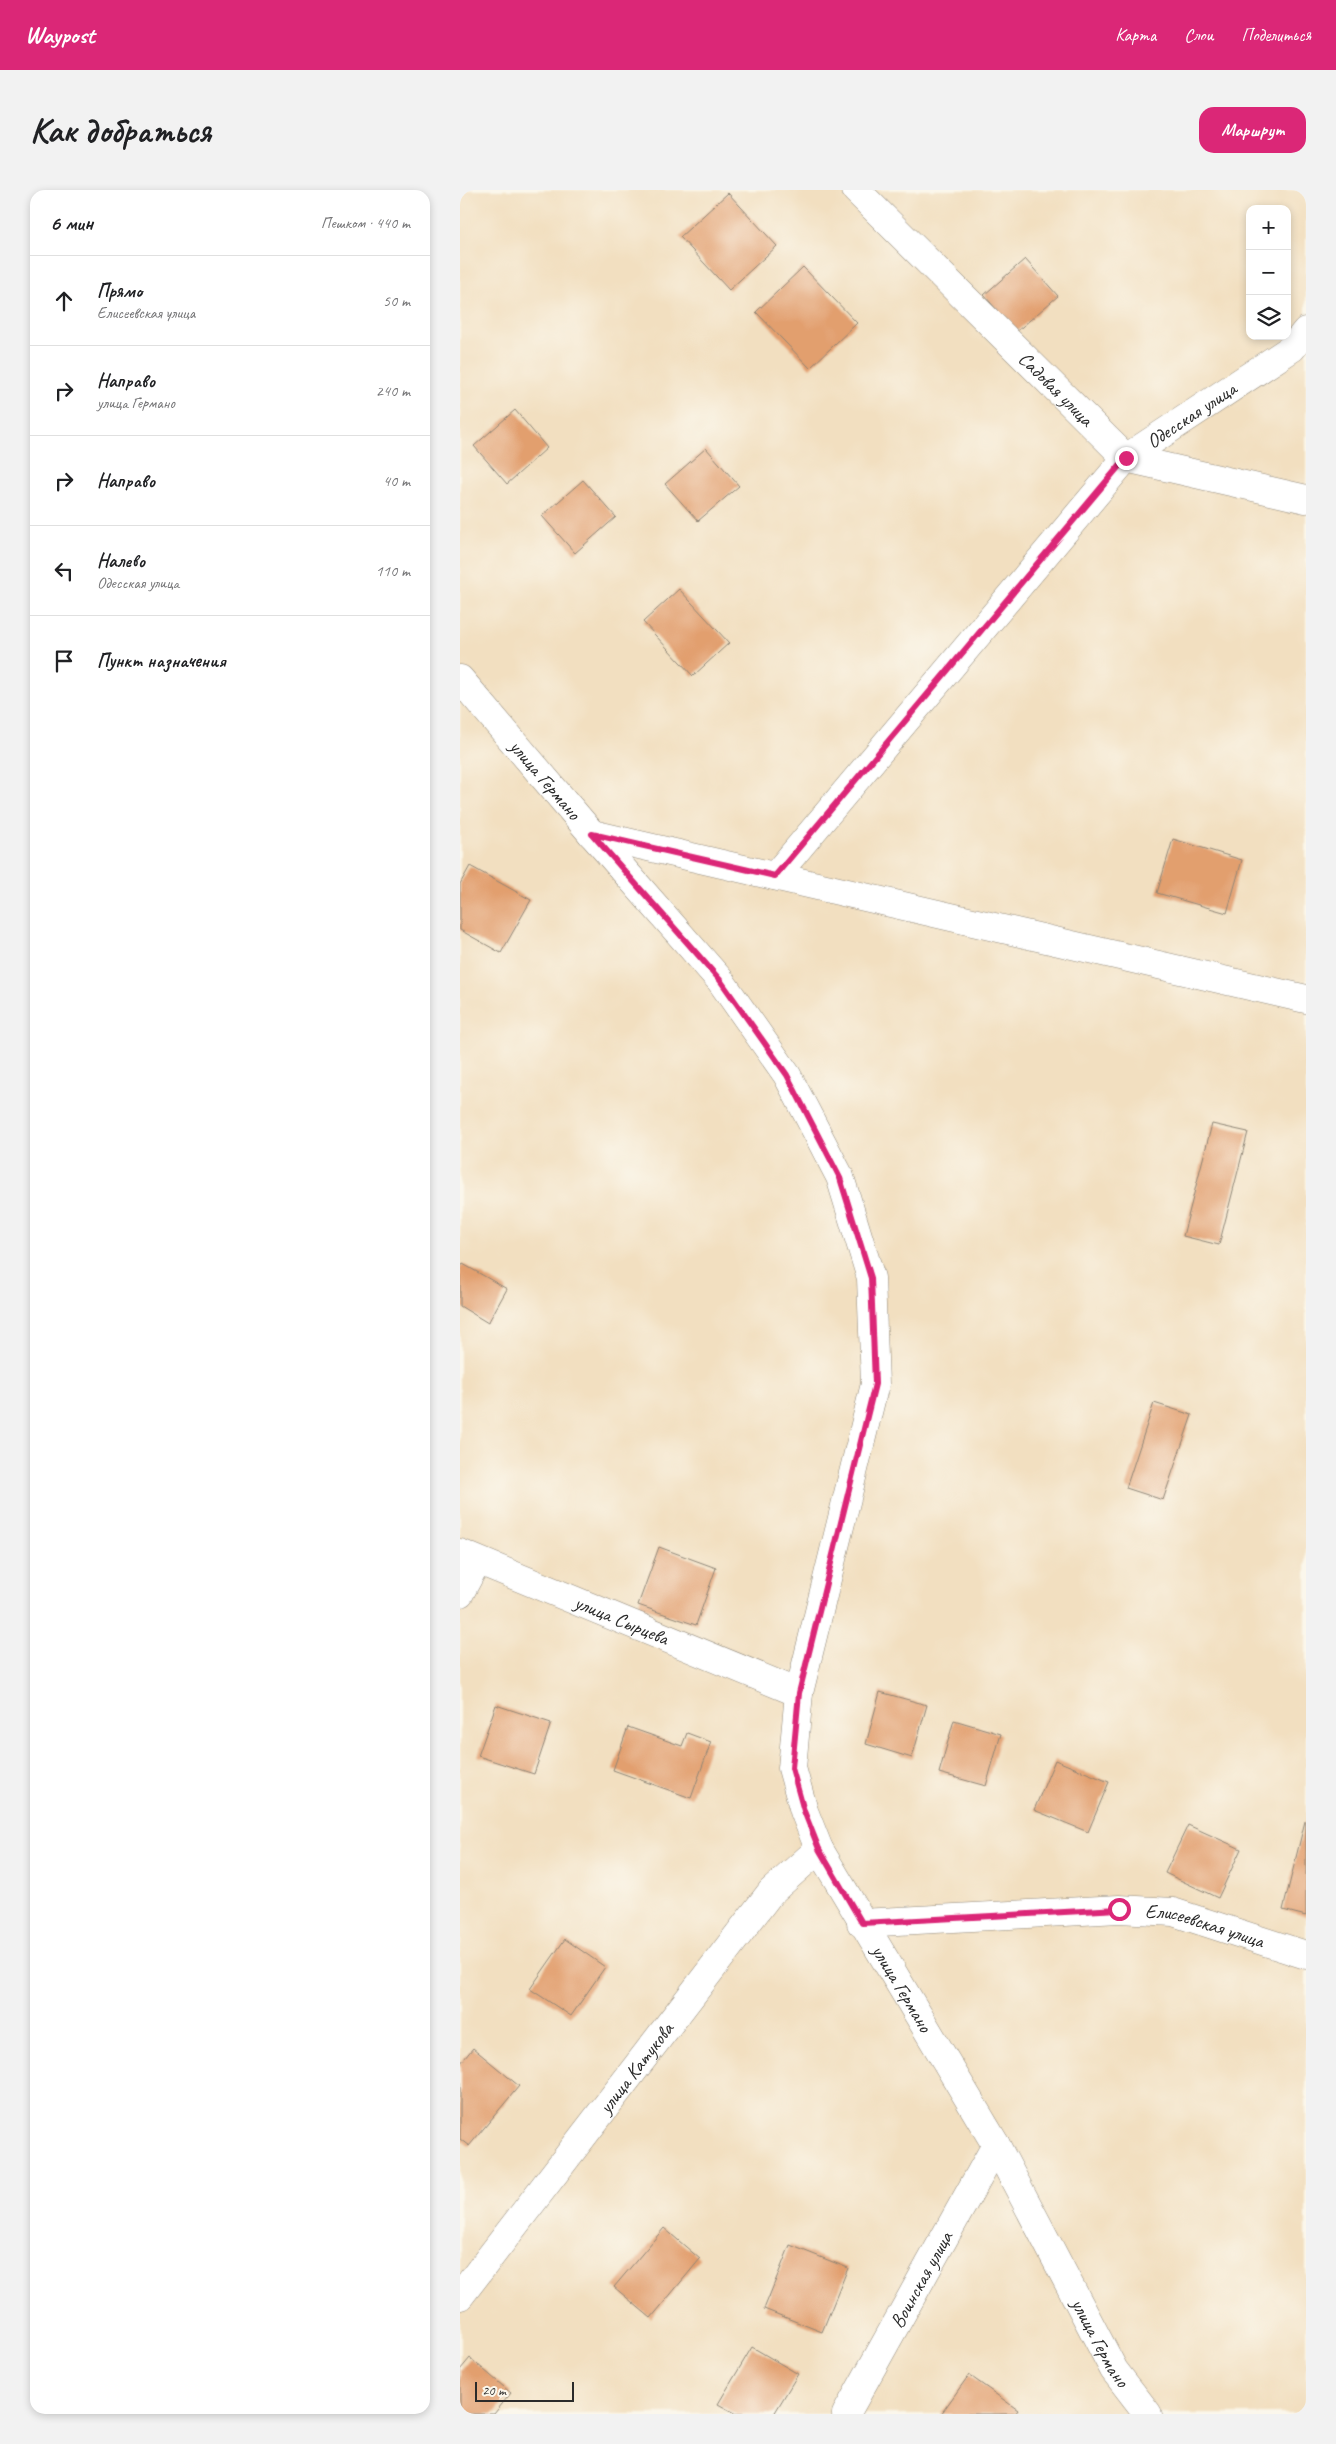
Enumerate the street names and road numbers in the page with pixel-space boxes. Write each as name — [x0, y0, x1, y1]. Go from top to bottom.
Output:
street label: Садовая улица — [1013, 346, 1100, 433]
street label: Одесская улица — [1142, 375, 1243, 454]
street label: улица Германо — [503, 734, 587, 826]
street label: улица Сырцева — [570, 1589, 674, 1652]
street label: Елисеевская улица — [1144, 1898, 1269, 1954]
street label: улица Германо — [866, 1940, 938, 2038]
street label: улица Катукова — [593, 2017, 680, 2119]
street label: Воинская улица — [885, 2226, 959, 2332]
street label: улица Германо — [1065, 2293, 1135, 2393]

